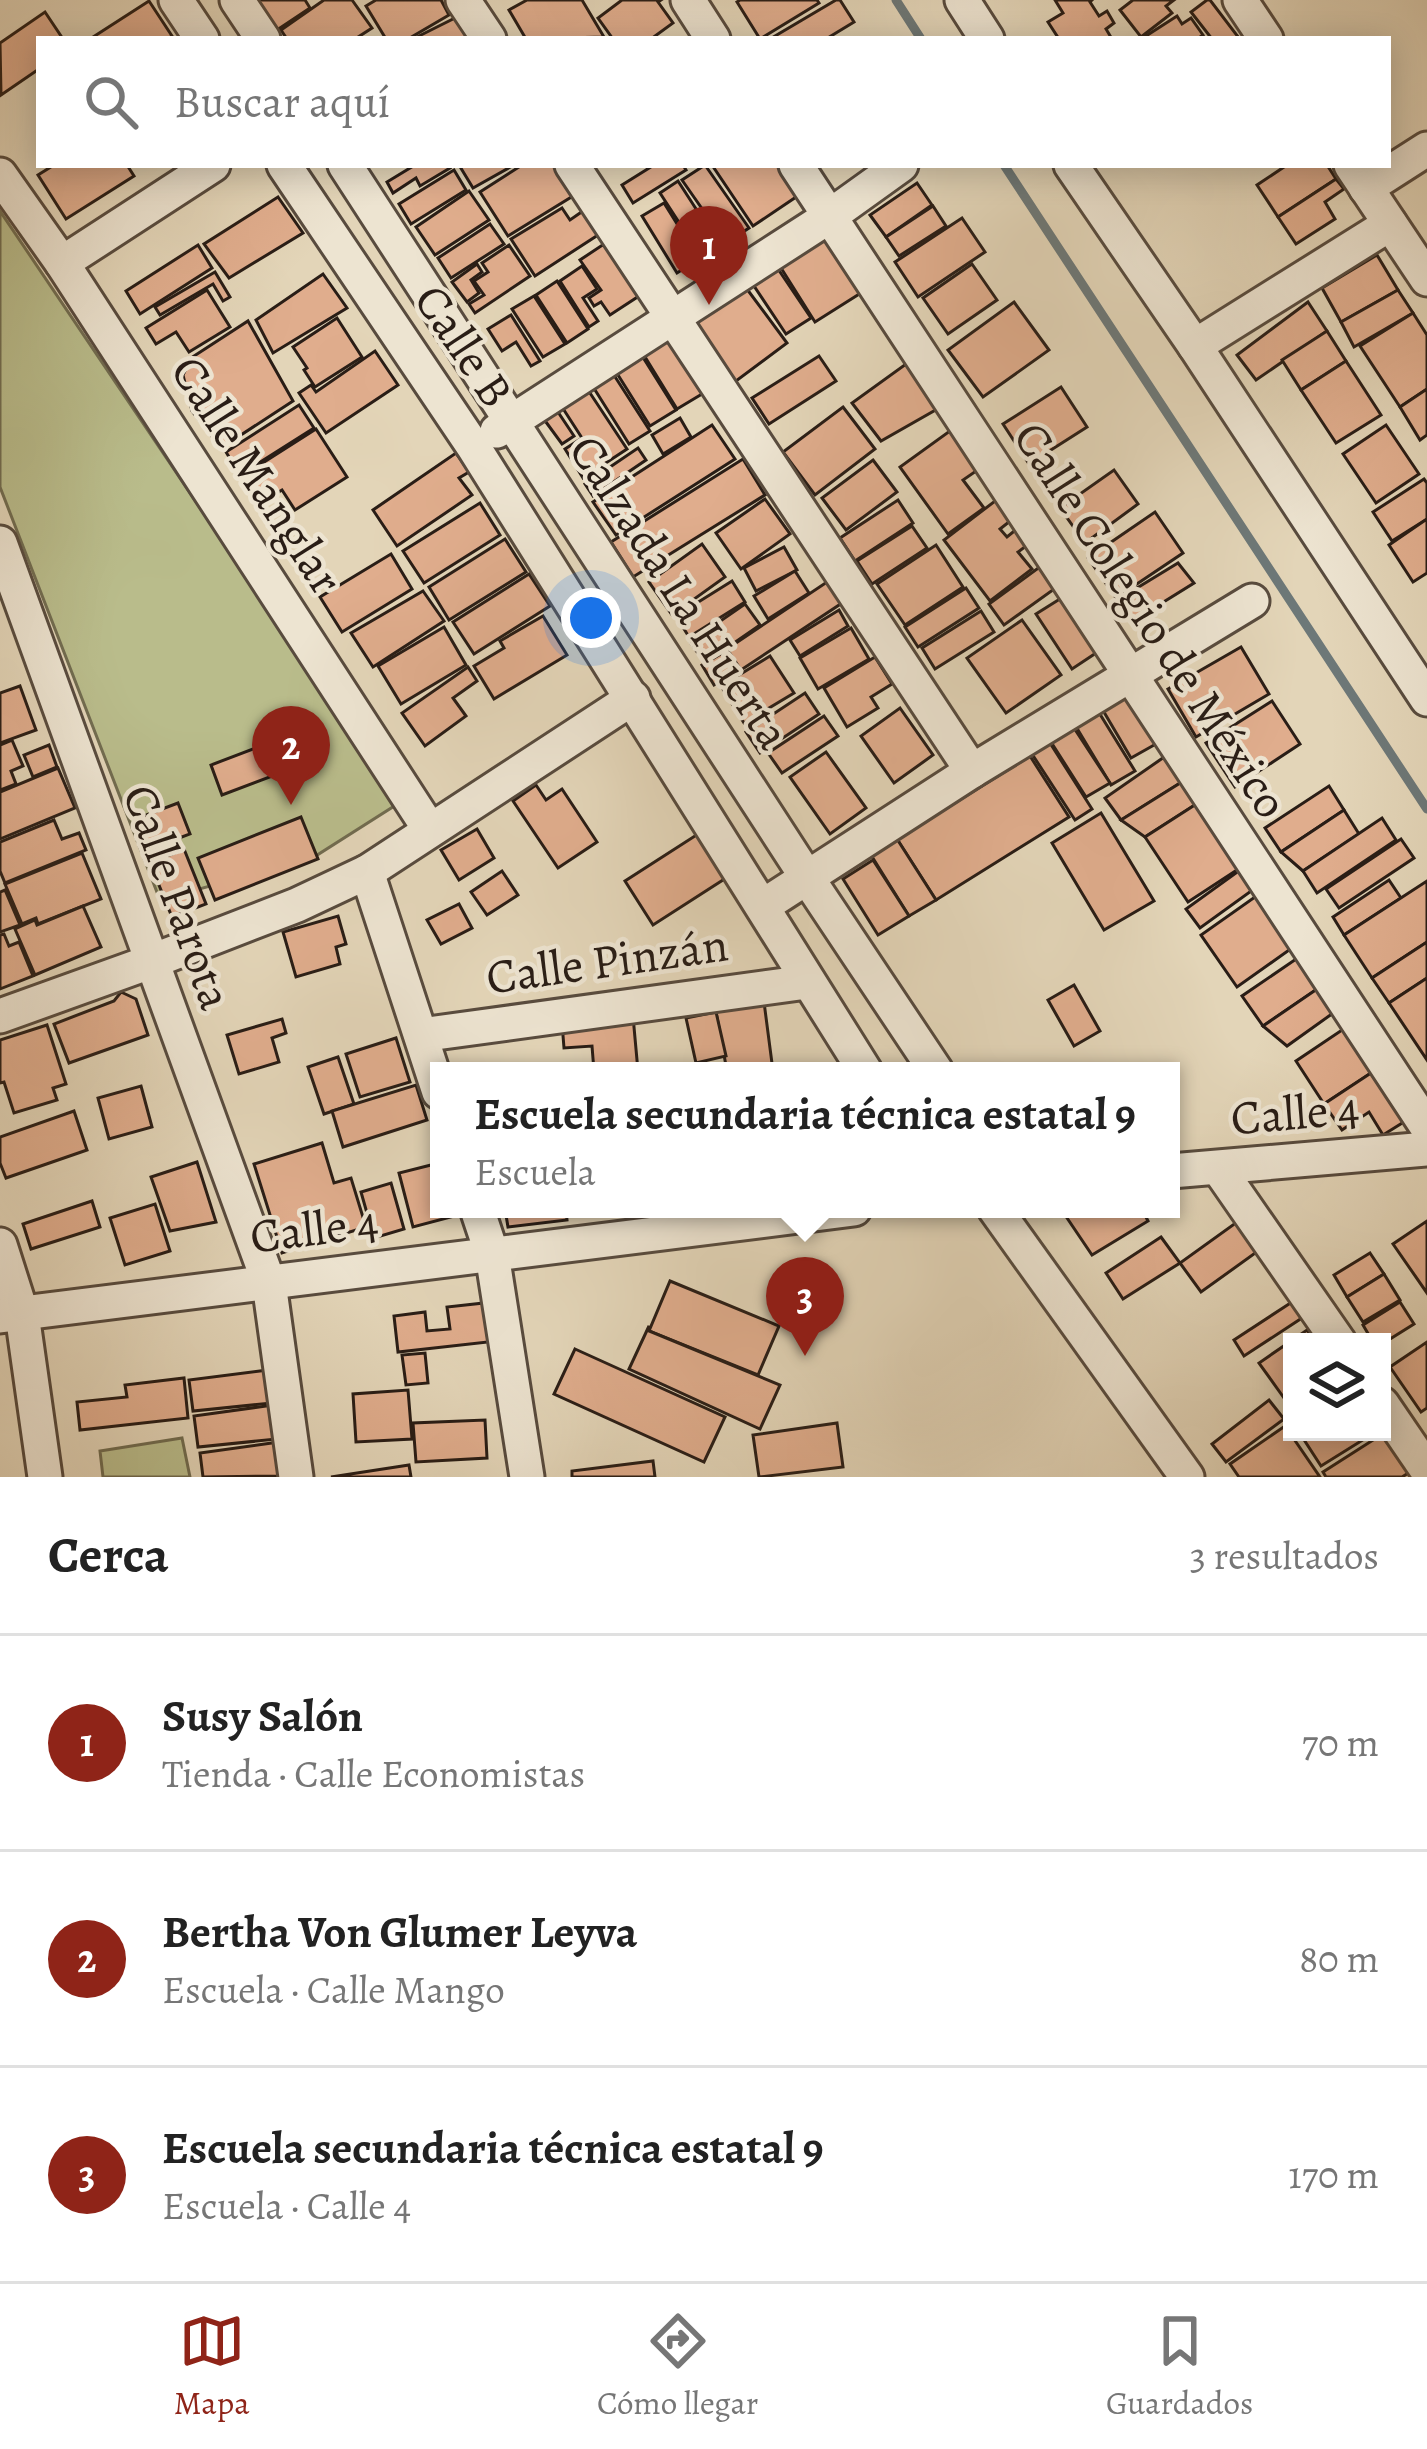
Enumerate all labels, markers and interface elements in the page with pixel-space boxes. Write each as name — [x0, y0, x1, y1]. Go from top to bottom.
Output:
search box — [36, 36, 1391, 168]
icon: search — [78, 69, 144, 135]
text: Buscar aquí — [174, 71, 390, 133]
pin: 1 — [670, 206, 748, 305]
street label: Calle B — [399, 271, 529, 421]
street label: Calle Manglar — [155, 343, 359, 607]
street label: Calle Colegio de México — [998, 409, 1304, 831]
street label: Calzada La Huerta — [554, 422, 807, 763]
your location — [561, 588, 621, 648]
pin: 2 — [252, 706, 330, 805]
street label: Calle Parota — [107, 775, 249, 1019]
street label: Calle Pinzán — [482, 911, 732, 1011]
popup — [430, 1062, 1180, 1218]
street label: Calle 4 — [1228, 1075, 1362, 1151]
text: Escuela secundaria técnica estatal 9 — [474, 1083, 1136, 1145]
text: Escuela — [474, 1145, 596, 1198]
street label: Calle 4 — [246, 1188, 382, 1270]
pin: 3 — [766, 1257, 844, 1356]
map controls — [1283, 1333, 1391, 1441]
button: layers — [1283, 1333, 1391, 1441]
text: Cerca — [48, 1520, 169, 1590]
text: 3 resultados — [1190, 1529, 1379, 1582]
text: Susy Salón — [162, 1685, 363, 1747]
text: 1 — [80, 1716, 94, 1769]
text: 70 m — [1302, 1716, 1379, 1769]
text: Tienda · Calle Economistas — [162, 1747, 585, 1800]
text: Bertha Von Glumer Leyva — [162, 1901, 637, 1963]
text: 2 — [78, 1932, 96, 1985]
text: 80 m — [1299, 1932, 1379, 1985]
text: Escuela · Calle Mango — [162, 1963, 505, 2016]
text: Escuela secundaria técnica estatal 9 — [162, 2117, 824, 2179]
text: 3 — [79, 2148, 95, 2201]
text: 170 m — [1288, 2148, 1379, 2201]
text: Escuela · Calle 4 — [162, 2179, 411, 2232]
tab: Mapa — [174, 2308, 250, 2425]
tab: Cómo llegar — [597, 2308, 758, 2425]
tab: Guardados — [1106, 2308, 1253, 2425]

